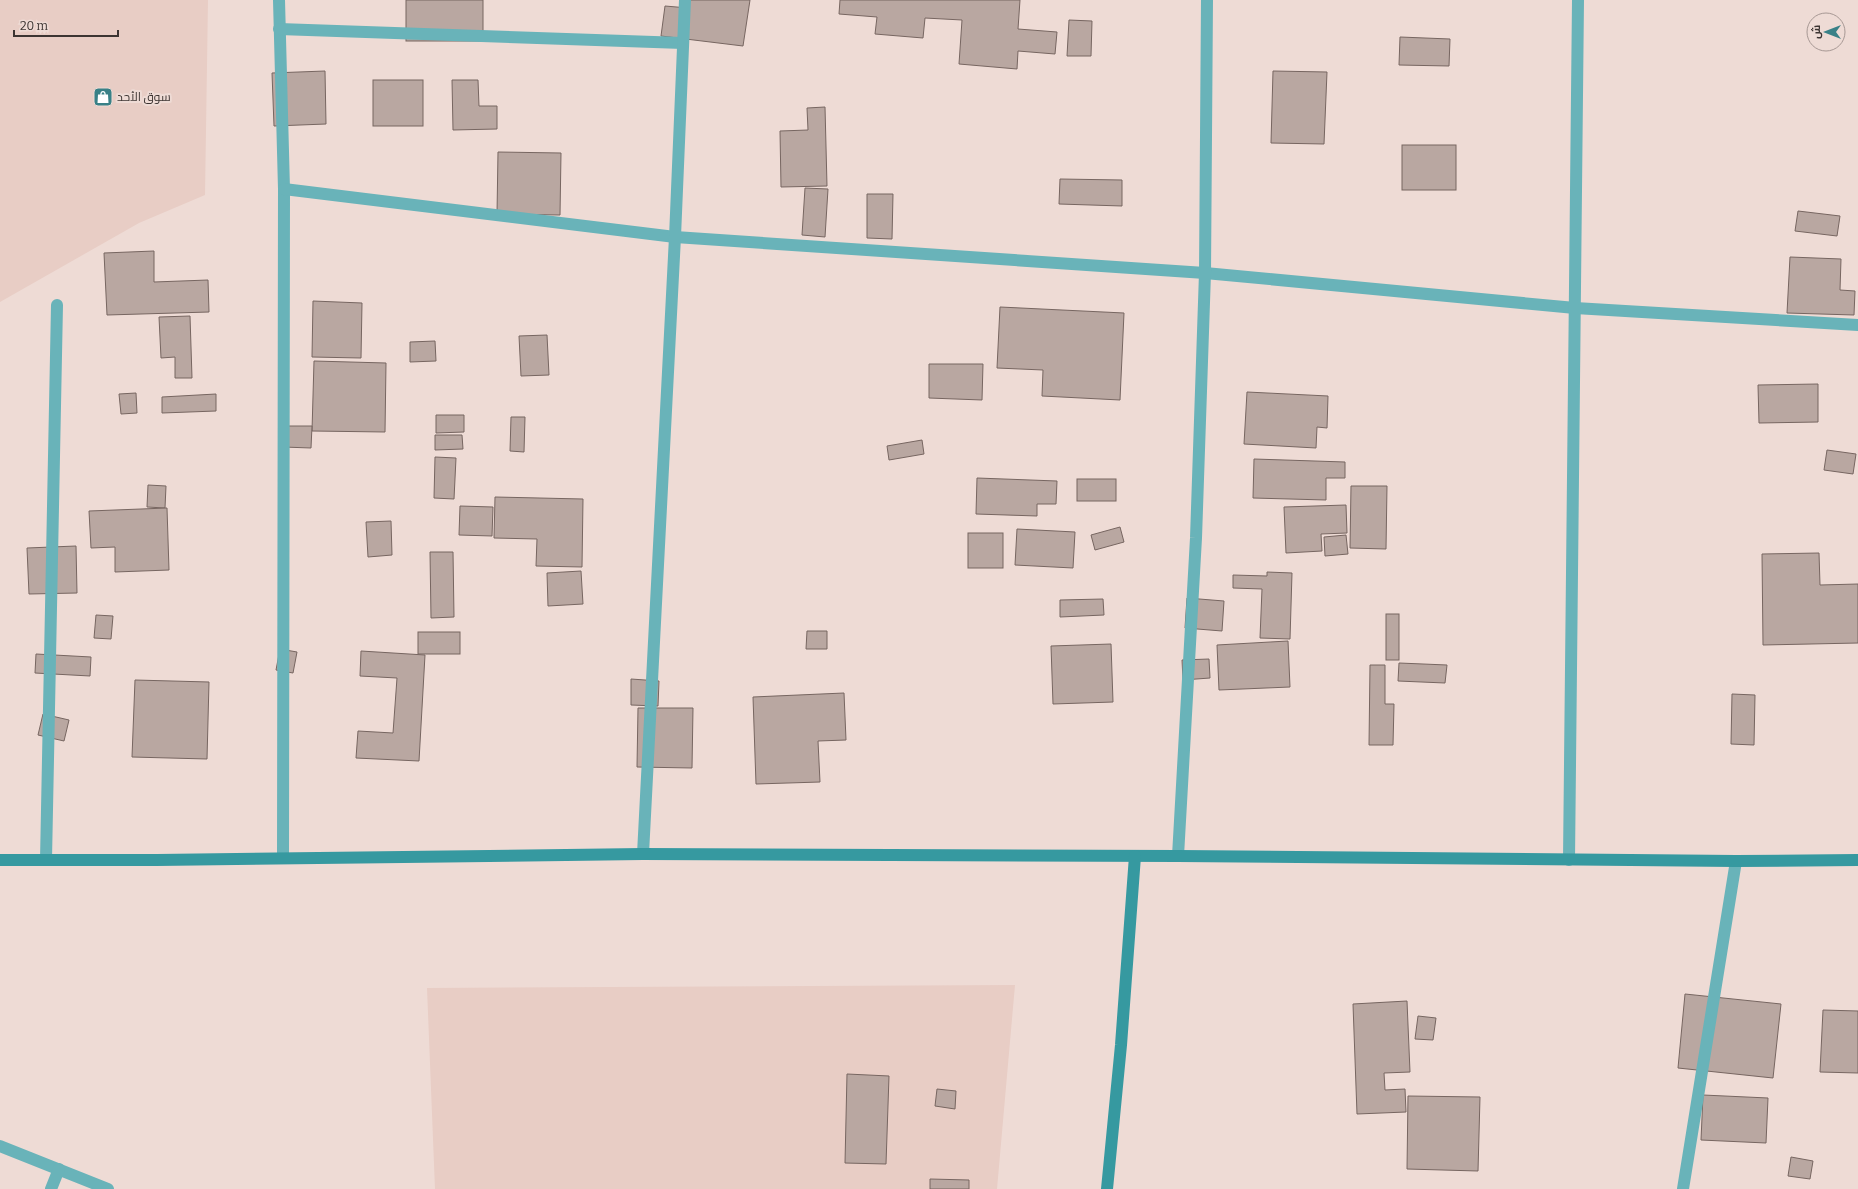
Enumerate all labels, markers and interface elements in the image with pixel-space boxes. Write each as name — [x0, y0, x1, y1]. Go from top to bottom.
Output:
scale bar — [14, 12, 118, 38]
north arrow — [1806, 12, 1846, 52]
text: 20 m — [20, 19, 49, 33]
text: ش — [1810, 25, 1823, 39]
shop icon: سوق الأحد — [92, 86, 114, 108]
place label: سوق الأحد — [117, 90, 171, 104]

